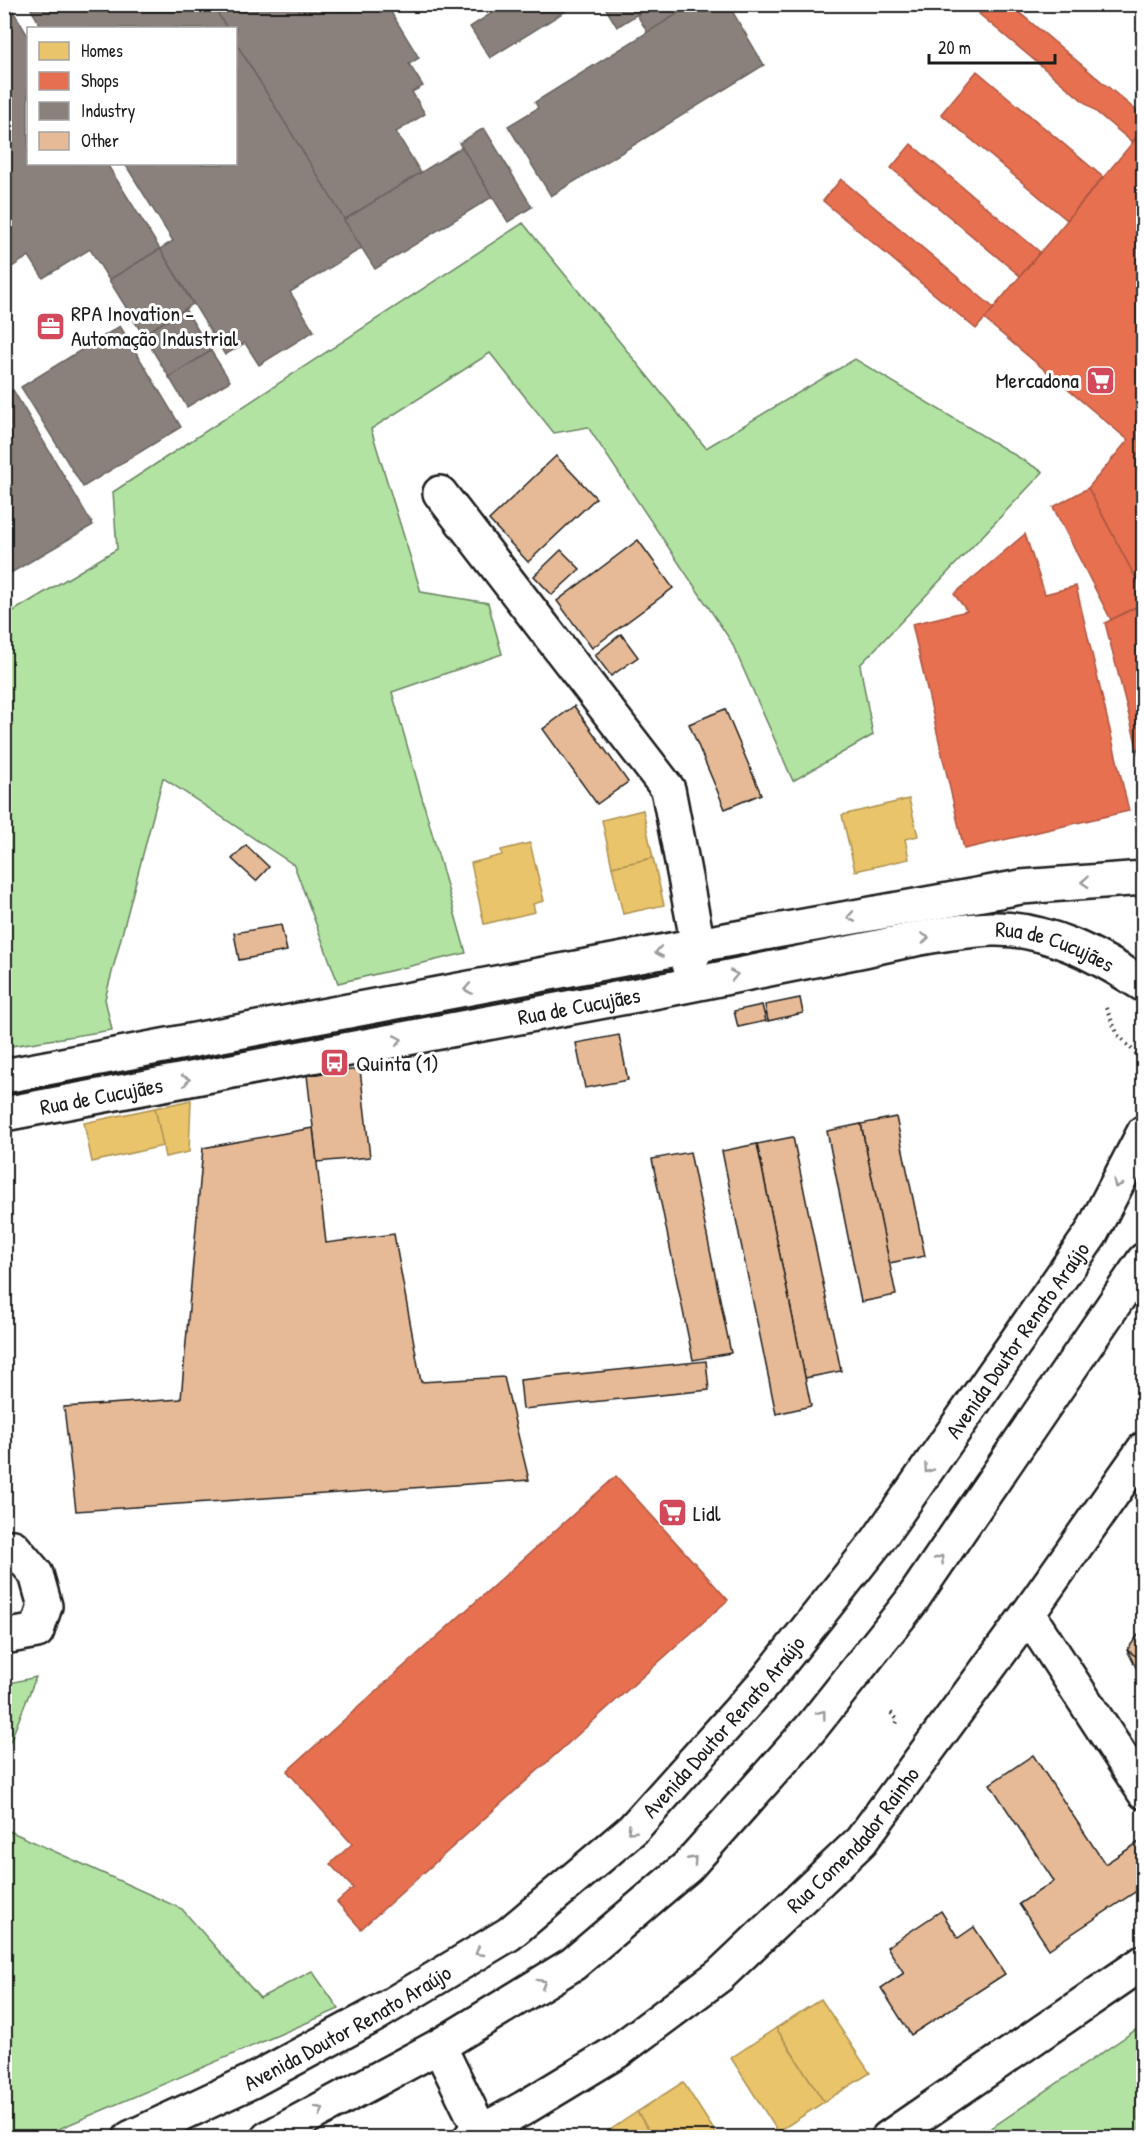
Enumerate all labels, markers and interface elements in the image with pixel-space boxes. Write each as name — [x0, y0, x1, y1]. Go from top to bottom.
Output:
legend — [27, 27, 237, 165]
scale bar — [929, 27, 1055, 65]
text: 20 m — [938, 35, 971, 60]
text: Homes — [81, 38, 123, 63]
text: Shops — [81, 68, 119, 93]
text: Industry — [81, 98, 136, 123]
text: Other — [81, 128, 119, 153]
place label: RPA Inovation - Automação Industrial — [71, 298, 238, 353]
office icon: RPA Inovation - Automação Industrial — [34, 310, 66, 342]
supermarket icon: Mercadona — [1084, 364, 1116, 396]
place label: Mercadona — [996, 365, 1079, 395]
one-way arrow — [1081, 876, 1090, 889]
one-way arrow — [846, 910, 856, 923]
street label: Rua de Cucujães — [995, 914, 1120, 979]
one-way arrow — [920, 932, 930, 945]
one-way arrow — [654, 945, 664, 958]
one-way arrow — [729, 970, 739, 983]
street label: Rua de Cucujães — [515, 980, 643, 1032]
one-way arrow — [463, 982, 473, 995]
one-way arrow — [393, 1034, 403, 1047]
bus stop icon: Quinta (1) — [319, 1047, 351, 1079]
place label: Quinta (1) — [356, 1048, 439, 1078]
street label: Rua de Cucujães — [38, 1070, 165, 1122]
one-way arrow — [180, 1074, 190, 1087]
one-way arrow — [1113, 1178, 1124, 1189]
street label: Avenida Doutor Renato Araújo — [938, 1236, 1096, 1444]
one-way arrow — [924, 1462, 935, 1473]
supermarket icon: Lidl — [656, 1497, 688, 1529]
place label: Lidl — [693, 1498, 721, 1528]
one-way arrow — [933, 1554, 944, 1565]
street label: Avenida Doutor Renato Araújo — [635, 1629, 812, 1824]
one-way arrow — [815, 1710, 826, 1721]
street label: Rua Comendador Rainho — [780, 1760, 926, 1919]
one-way arrow — [627, 1823, 638, 1834]
one-way arrow — [686, 1856, 697, 1866]
one-way arrow — [475, 1944, 485, 1956]
street label: Avenida Doutor Renato Araújo — [238, 1957, 457, 2098]
one-way arrow — [536, 1979, 546, 1991]
one-way arrow — [313, 2106, 324, 2117]

